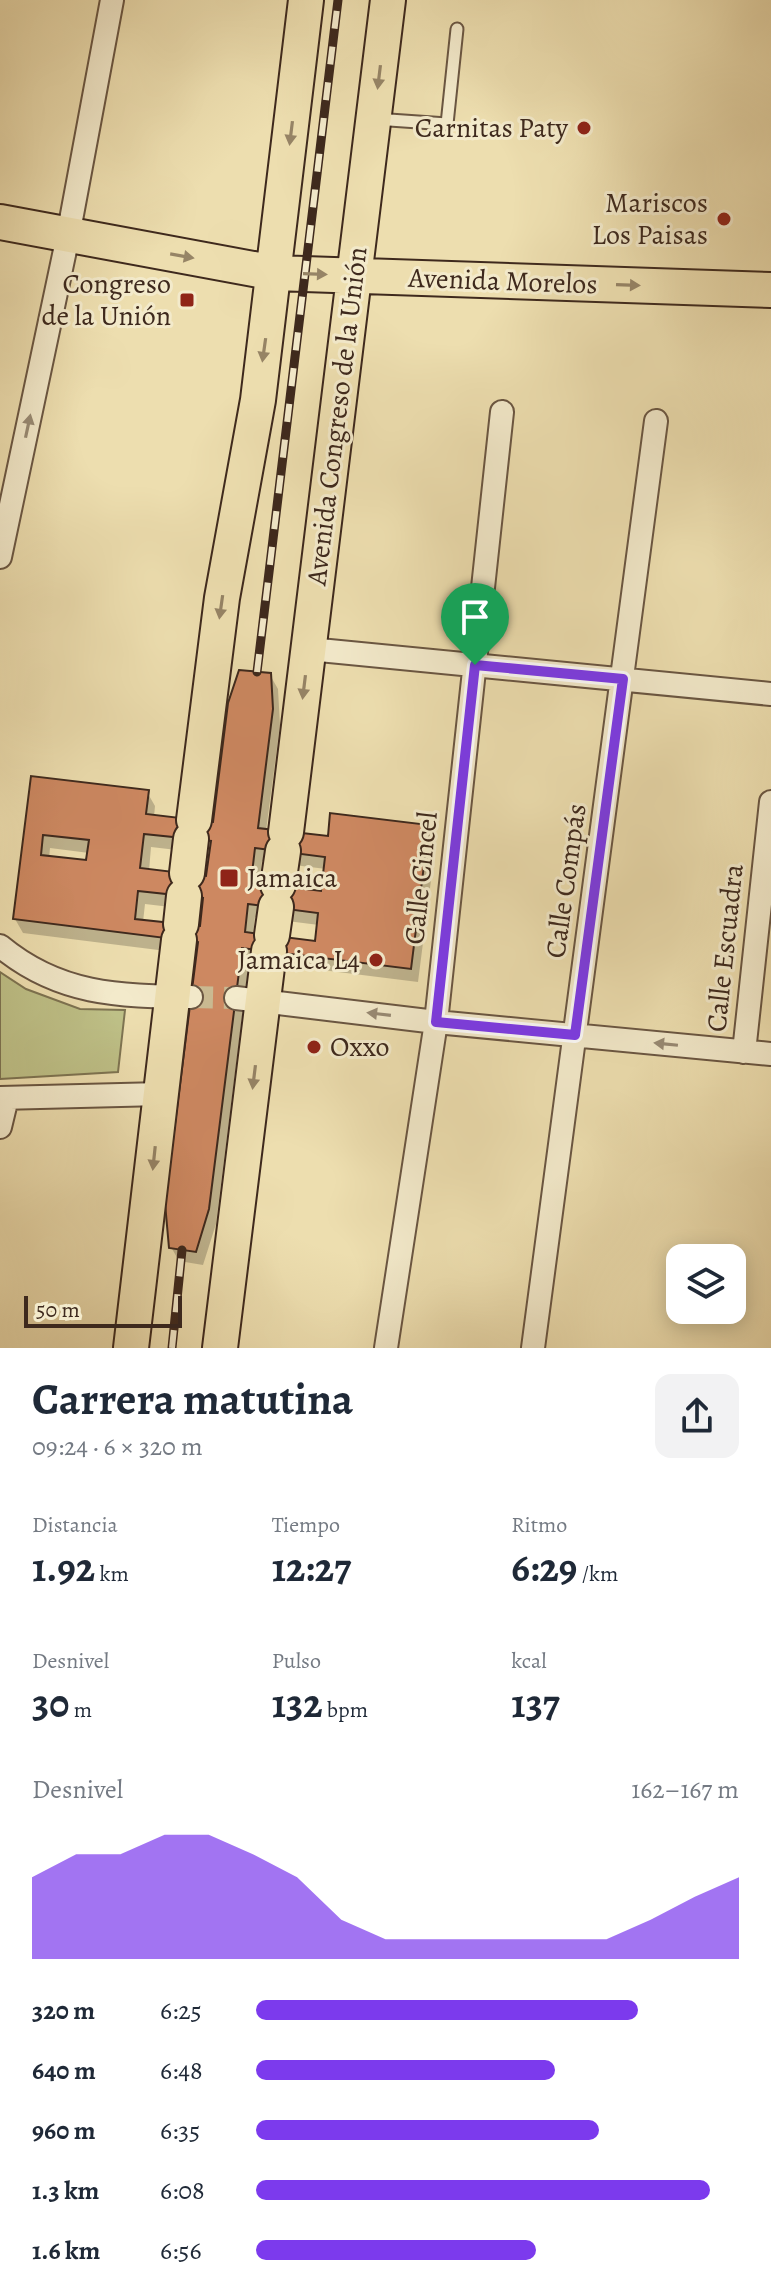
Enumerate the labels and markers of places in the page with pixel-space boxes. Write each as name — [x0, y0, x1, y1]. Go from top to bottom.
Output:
place label: Carnitas Paty — [415, 109, 569, 147]
marker: Carnitas Paty — [575, 119, 593, 137]
place label: Mariscos Los Paisas — [592, 184, 708, 254]
marker: Mariscos Los Paisas — [715, 210, 733, 228]
place label: Congreso de la Unión — [41, 265, 171, 335]
marker: Congreso de la Unión — [178, 291, 196, 309]
pin — [441, 583, 509, 665]
place label: Jamaica — [247, 859, 337, 897]
marker: Jamaica — [218, 867, 240, 889]
place label: Jamaica L4 — [237, 941, 360, 979]
marker: Jamaica L4 — [367, 951, 385, 969]
place label: Oxxo — [330, 1028, 389, 1066]
marker: Oxxo — [305, 1038, 323, 1056]

